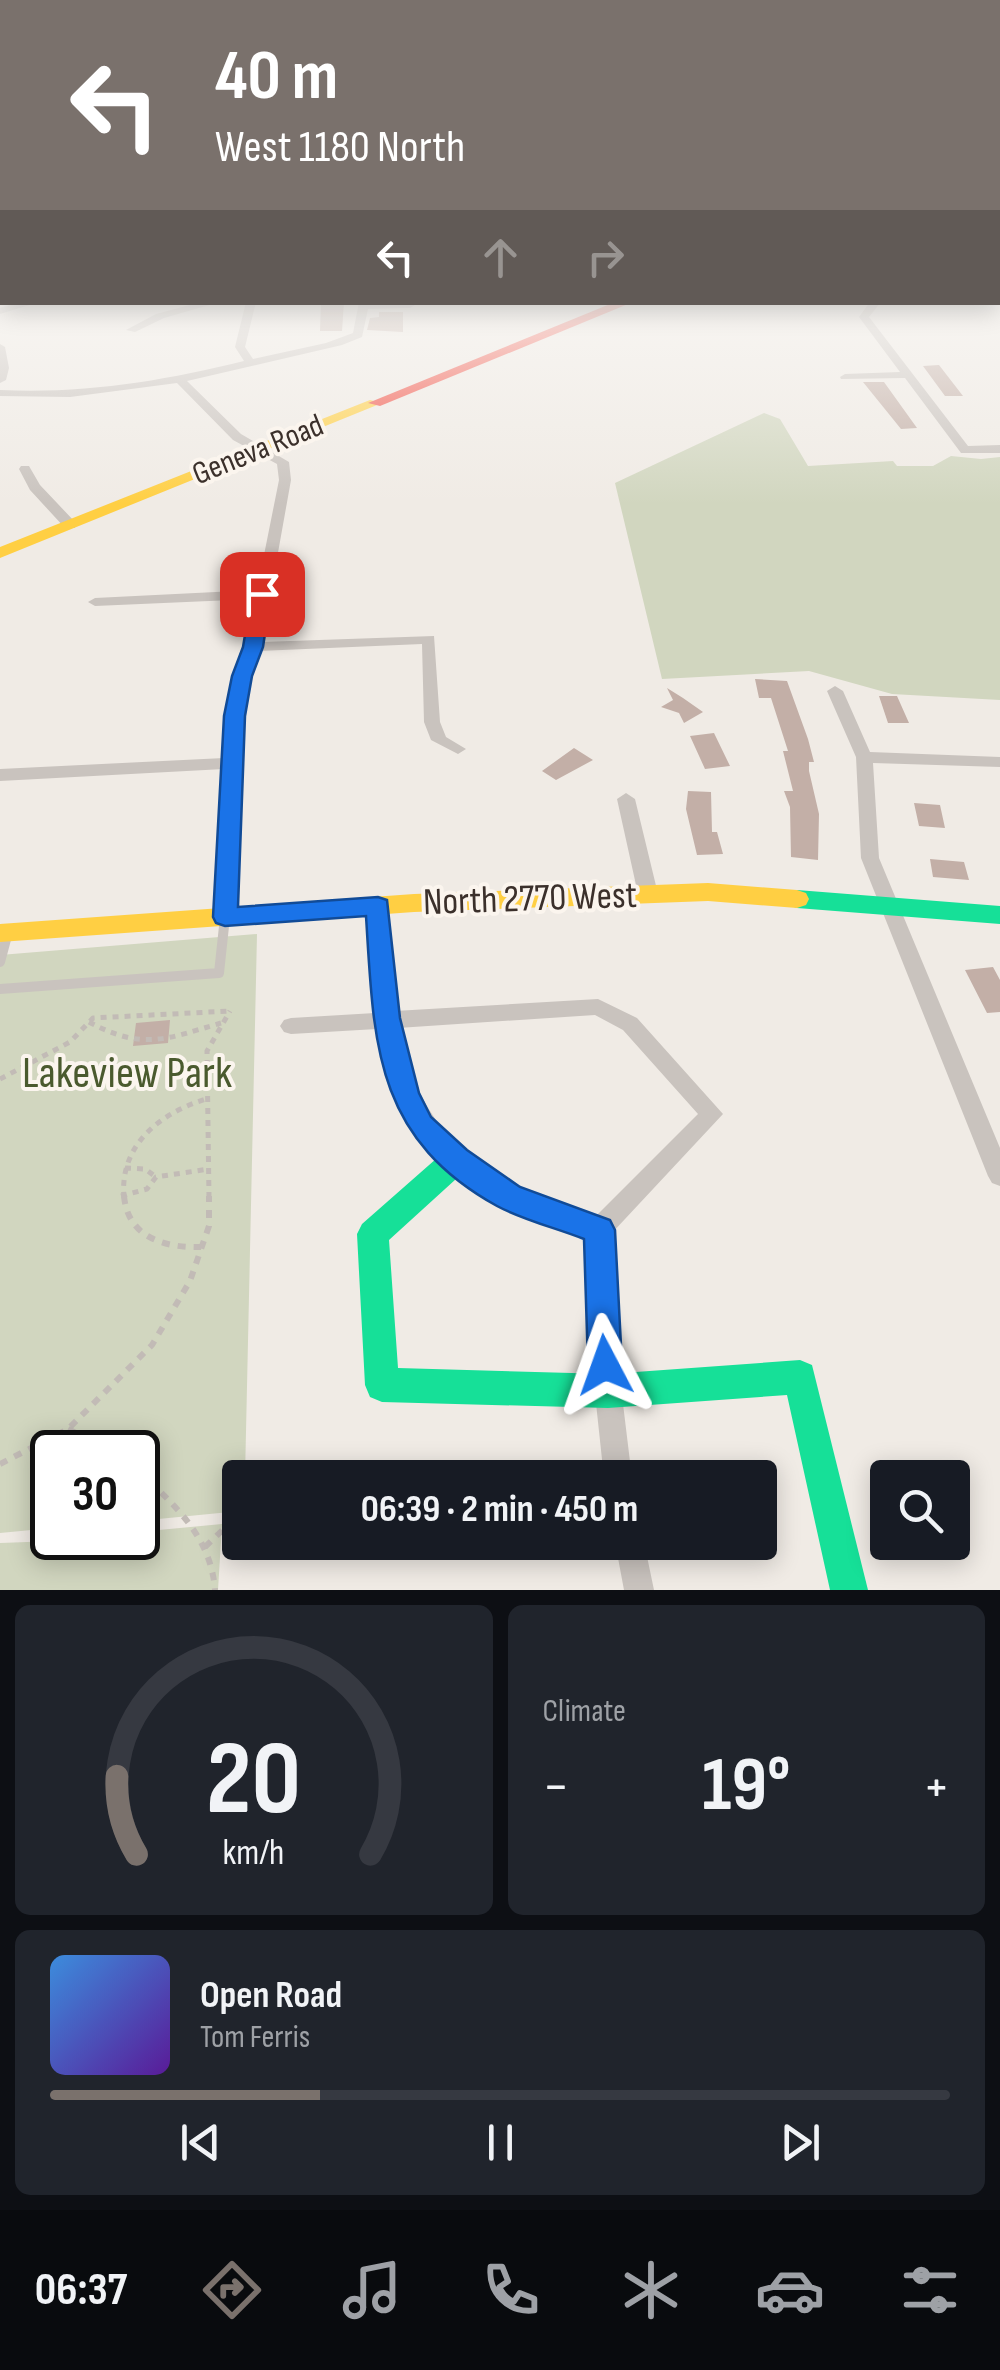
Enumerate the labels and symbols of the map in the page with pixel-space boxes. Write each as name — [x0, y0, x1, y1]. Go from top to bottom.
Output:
street label: Geneva Road — [187, 406, 329, 494]
pin — [220, 552, 305, 637]
street label: North 2770 West — [422, 873, 638, 925]
park label: Lakeview Park — [22, 1046, 232, 1101]
position arrow — [553, 1313, 657, 1417]
speed limit sign: 30 — [30, 1430, 160, 1560]

